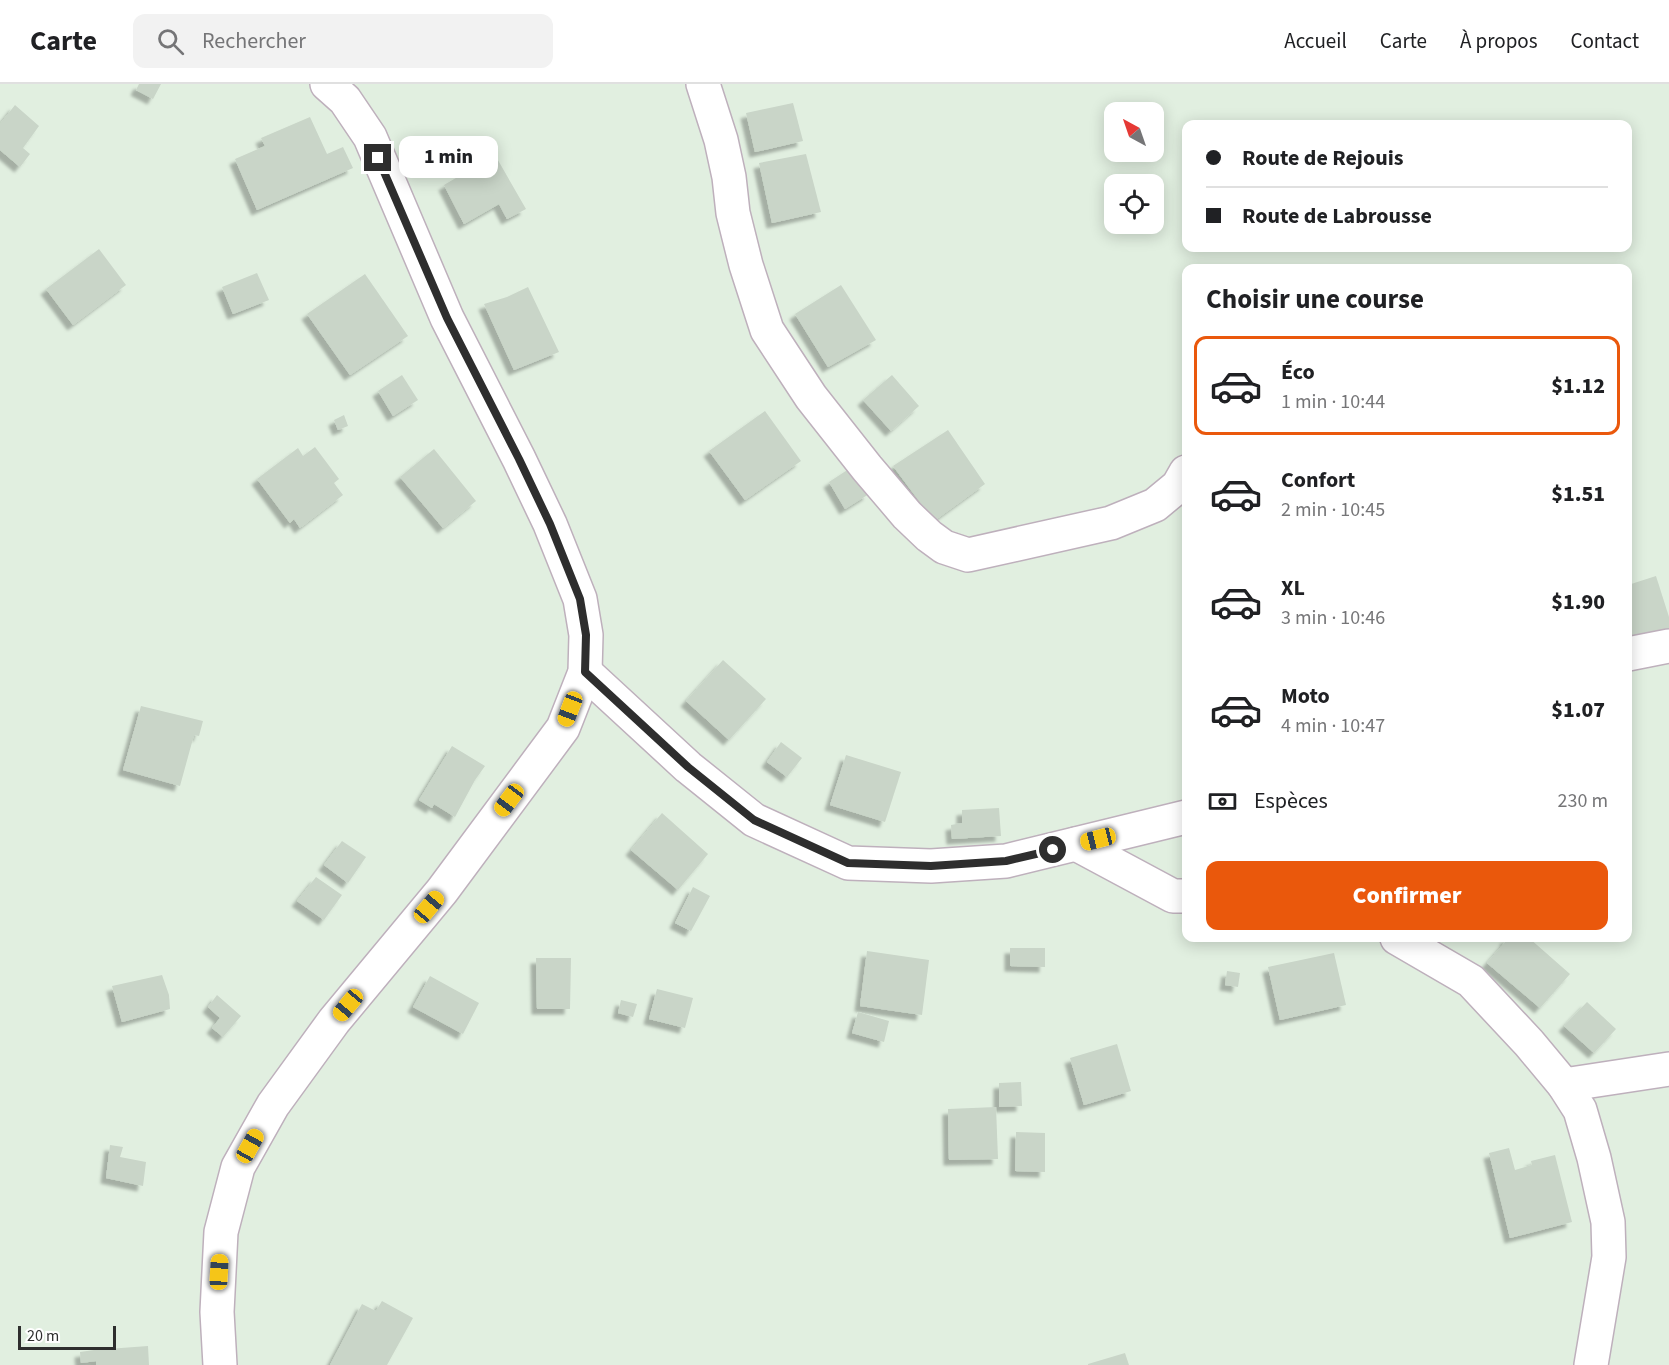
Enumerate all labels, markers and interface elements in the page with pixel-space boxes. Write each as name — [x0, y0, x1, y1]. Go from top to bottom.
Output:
search box — [133, 14, 553, 68]
text: Carte — [30, 21, 97, 61]
icon: search — [154, 25, 187, 58]
text: Rechercher — [202, 25, 306, 57]
text: Accueil — [1284, 26, 1347, 56]
text: Carte — [1380, 26, 1427, 56]
text: À propos — [1460, 26, 1537, 56]
text: Contact — [1570, 26, 1639, 56]
north arrow — [1104, 102, 1164, 162]
map controls — [1104, 102, 1164, 234]
callout: 1 min — [399, 137, 498, 179]
text: Route de Rejouis — [1242, 142, 1404, 174]
text: 1 min — [424, 143, 473, 171]
route end — [364, 144, 391, 171]
button: locate — [1104, 174, 1164, 234]
text: Route de Labrousse — [1242, 200, 1432, 232]
text: Choisir une course — [1206, 280, 1424, 319]
text: Éco — [1281, 356, 1315, 388]
icon: car — [1209, 359, 1263, 413]
text: $1.12 — [1551, 370, 1605, 402]
text: 1 min · 10:44 — [1281, 388, 1385, 416]
text: Confort — [1281, 464, 1355, 496]
icon: car — [1209, 467, 1263, 521]
text: $1.51 — [1551, 478, 1605, 510]
text: 2 min · 10:45 — [1281, 496, 1385, 524]
text: XL — [1281, 572, 1305, 604]
icon: car — [1209, 575, 1263, 629]
text: $1.90 — [1551, 586, 1605, 618]
text: 3 min · 10:46 — [1281, 604, 1385, 632]
text: Moto — [1281, 680, 1330, 712]
icon: car — [1209, 683, 1263, 737]
car — [555, 689, 585, 729]
text: $1.07 — [1551, 694, 1605, 726]
text: 4 min · 10:47 — [1281, 712, 1385, 740]
car — [491, 780, 527, 820]
icon: cash — [1206, 785, 1239, 818]
text: Espèces — [1254, 785, 1328, 817]
text: 230 m — [1558, 787, 1608, 815]
car — [1078, 826, 1118, 852]
route start — [1039, 836, 1066, 863]
button: Confirmer — [1206, 861, 1608, 930]
car — [411, 887, 447, 927]
car — [330, 985, 366, 1025]
car — [233, 1126, 267, 1166]
car — [209, 1254, 229, 1290]
scale bar — [18, 1323, 116, 1350]
text: 20 m — [27, 1325, 59, 1347]

